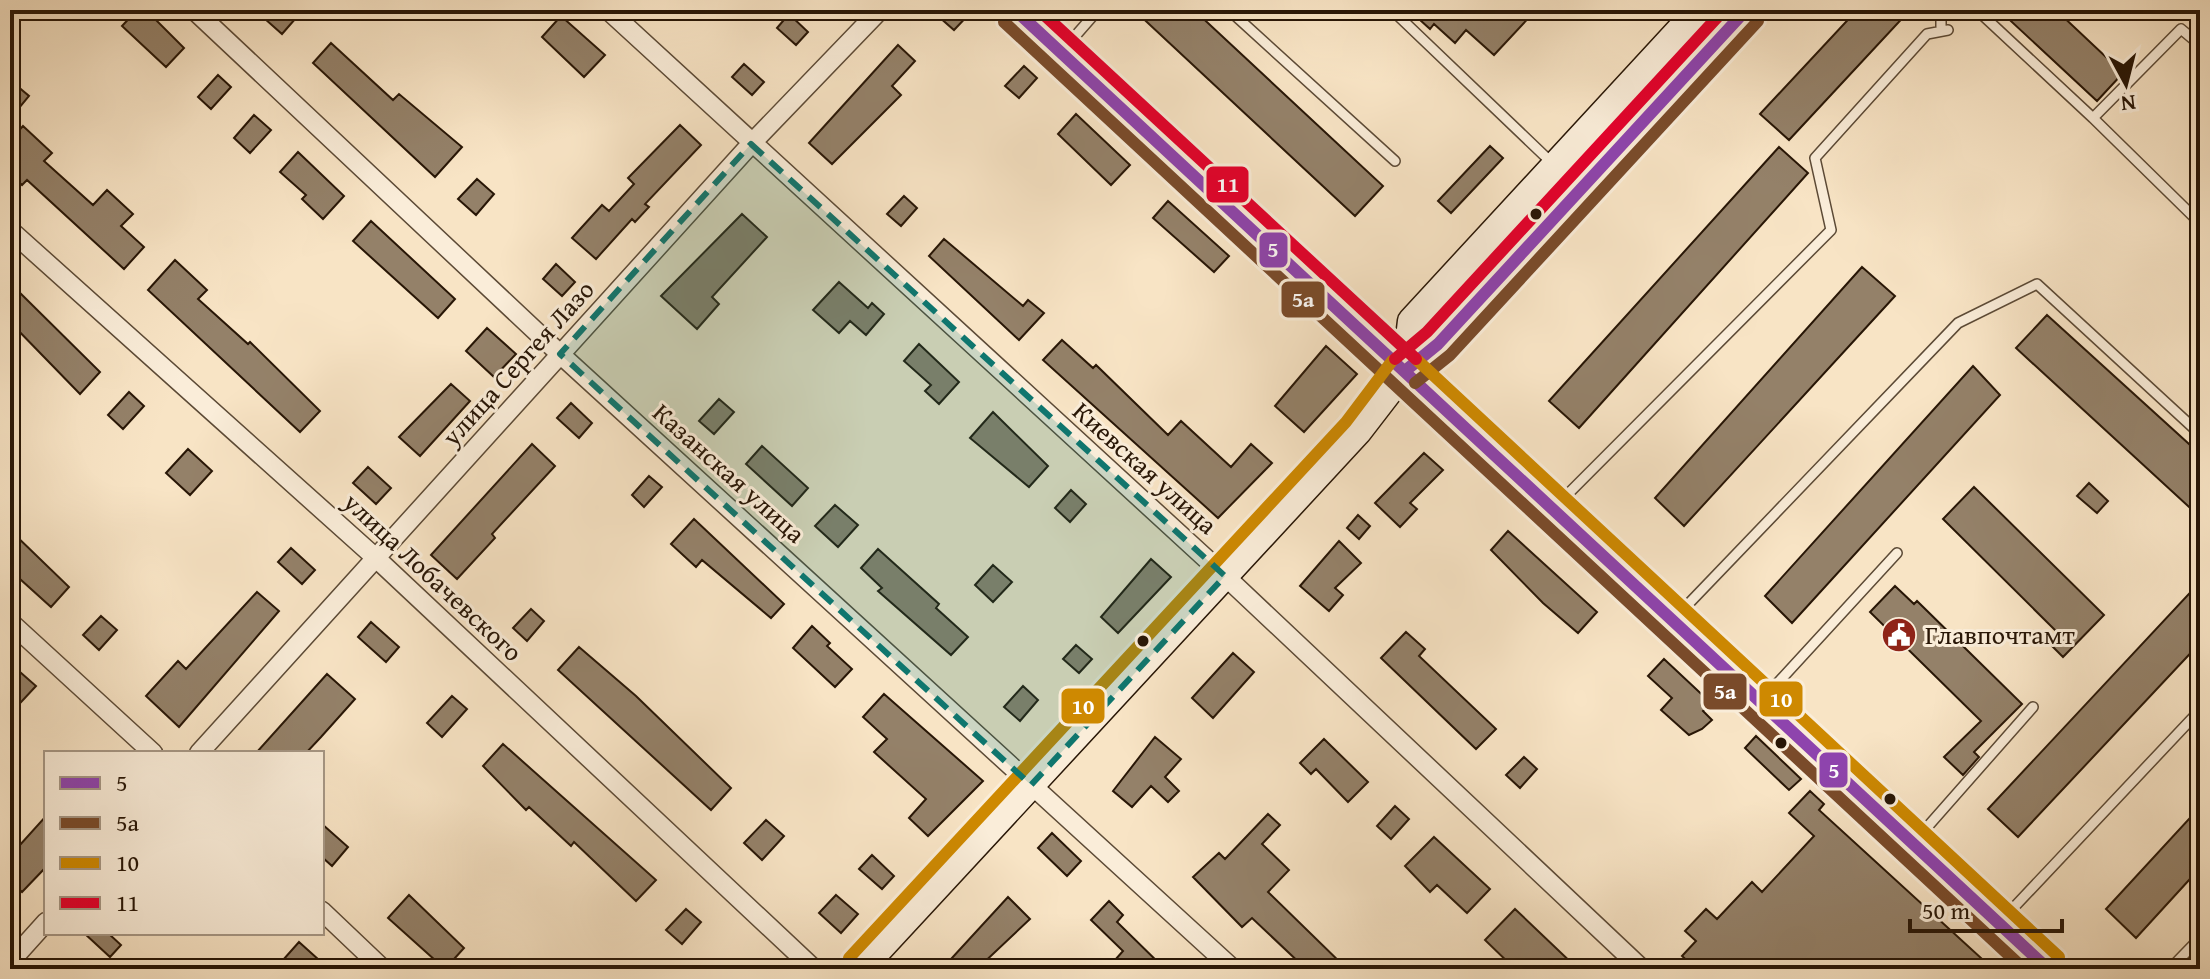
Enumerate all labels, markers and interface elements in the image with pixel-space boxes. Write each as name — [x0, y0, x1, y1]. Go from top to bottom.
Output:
north arrow — [2086, 44, 2166, 124]
text: N — [2119, 87, 2138, 121]
line badge: 11 — [1205, 165, 1250, 204]
text: 11 — [1217, 168, 1239, 200]
unlabelled marker — [1528, 206, 1544, 222]
line badge: 5 — [1258, 231, 1289, 269]
text: 5 — [1267, 233, 1279, 265]
street label: улица Сергея Лазо — [432, 271, 603, 455]
line badge: 5а — [1280, 280, 1326, 319]
text: 5а — [1292, 283, 1315, 315]
street label: Киевская улица — [1064, 392, 1227, 544]
street label: Казанская улица — [644, 393, 815, 552]
street label: улица Лобачевского — [334, 482, 532, 670]
place label: Главпочтамт — [1925, 615, 2075, 654]
public building icon: Главпочтамт — [1880, 616, 1918, 654]
unlabelled marker — [1135, 633, 1151, 649]
line badge: 5а — [1702, 672, 1748, 711]
text: 5а — [1714, 675, 1737, 707]
line badge: 10 — [1758, 680, 1804, 718]
text: 10 — [1770, 683, 1792, 715]
line badge: 10 — [1060, 687, 1106, 725]
text: 10 — [1072, 690, 1094, 722]
unlabelled marker — [1773, 735, 1789, 751]
legend — [44, 751, 324, 935]
line badge: 5 — [1818, 751, 1849, 789]
text: 5 — [1828, 754, 1840, 786]
text: 5 — [116, 765, 128, 800]
unlabelled marker — [1882, 791, 1898, 807]
text: 5а — [116, 805, 140, 840]
text: 10 — [116, 845, 139, 880]
scale bar — [1910, 883, 2062, 933]
text: 11 — [116, 885, 139, 920]
text: 50 m — [1922, 893, 1970, 928]

